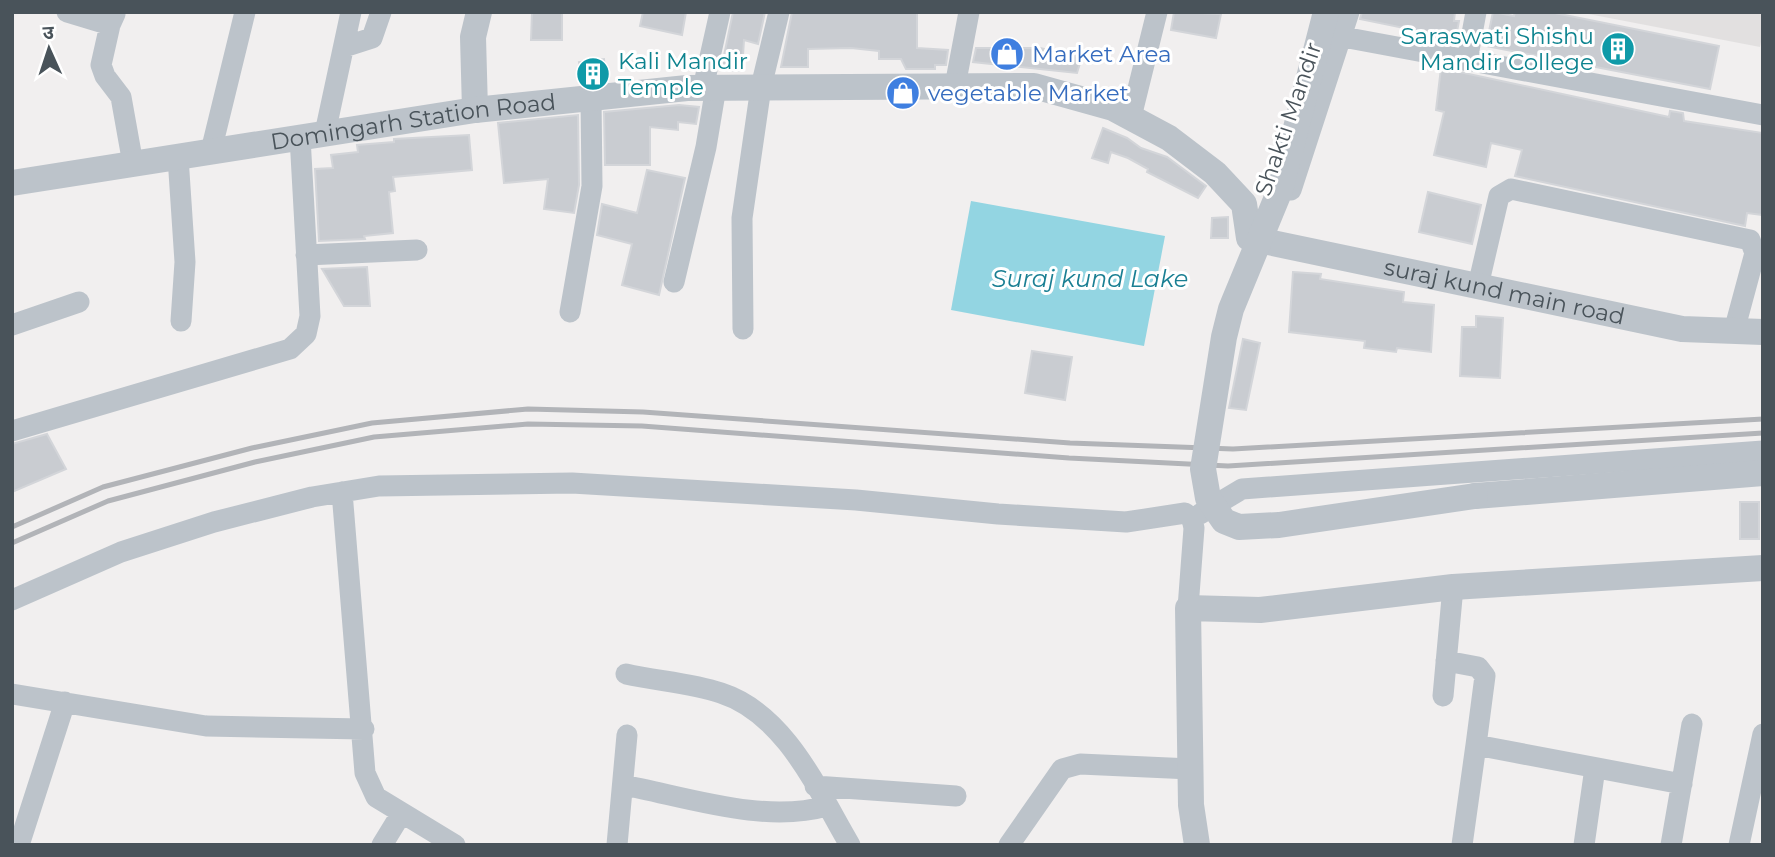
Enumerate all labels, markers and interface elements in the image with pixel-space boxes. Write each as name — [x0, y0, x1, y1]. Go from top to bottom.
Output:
north arrow — [14, 14, 84, 84]
text: उ — [42, 21, 55, 44]
place label: Saraswati Shishu Mandir College — [1400, 22, 1594, 76]
building icon: Saraswati Shishu Mandir College — [1599, 30, 1637, 68]
shop icon: Market Area — [988, 35, 1026, 73]
street label: Shakti Mandir — [1249, 38, 1327, 200]
place label: Market Area — [1032, 40, 1172, 68]
place label: Kali Mandir Temple — [618, 47, 748, 101]
building icon: Kali Mandir Temple — [574, 55, 612, 93]
shop icon: vegetable Market — [884, 74, 922, 112]
place label: vegetable Market — [928, 79, 1129, 107]
street label: Domingarh Station Road — [269, 88, 557, 156]
street label: suraj kund main road — [1381, 253, 1627, 331]
water label: Suraj kund Lake — [992, 264, 1188, 293]

